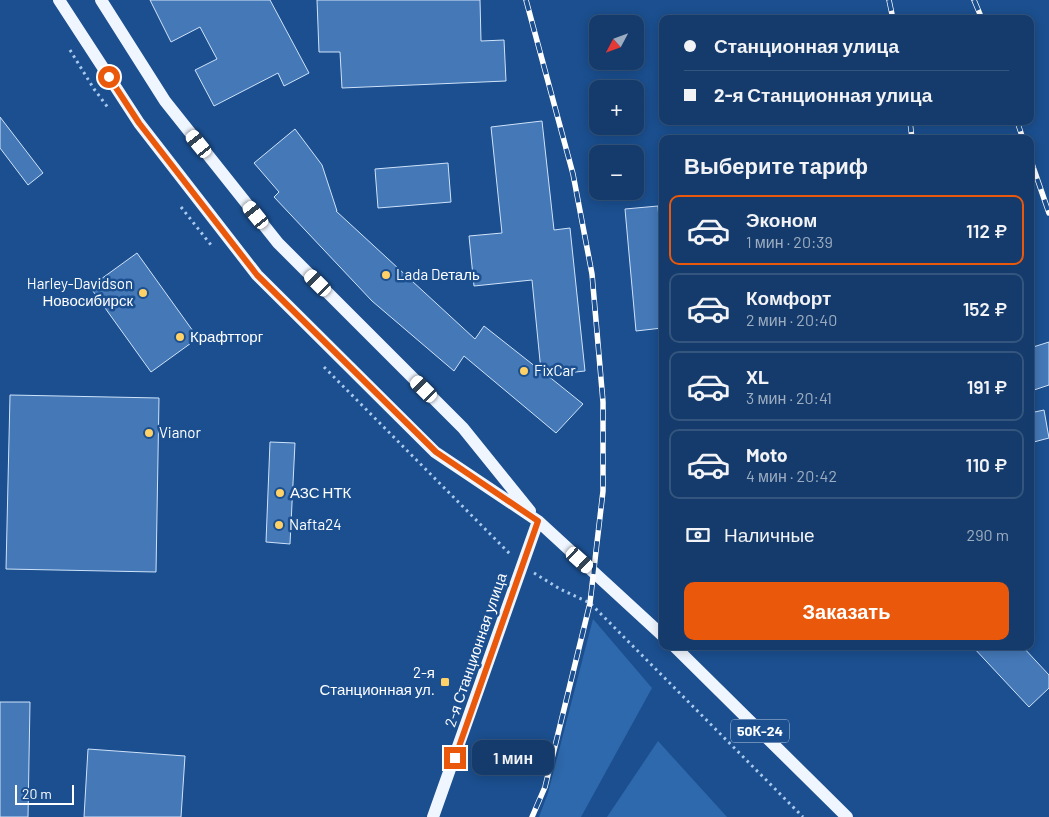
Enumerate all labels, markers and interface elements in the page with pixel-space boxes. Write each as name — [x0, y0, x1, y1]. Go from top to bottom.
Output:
north arrow — [589, 15, 644, 70]
map controls — [589, 15, 644, 200]
text: Станционная улица — [714, 34, 899, 57]
route start — [98, 66, 120, 88]
button: + — [589, 80, 644, 135]
text: 2-я Станционная улица — [714, 83, 932, 106]
car — [183, 128, 214, 160]
button: − — [589, 145, 644, 200]
text: Выберите тариф — [684, 152, 868, 178]
car — [240, 199, 271, 231]
icon: car — [686, 208, 731, 253]
text: Эконом — [746, 208, 817, 231]
text: 112 ₽ — [966, 219, 1007, 242]
text: 1 мин · 20:39 — [746, 232, 833, 251]
place label: Lada Dеталь — [396, 265, 480, 283]
car — [302, 267, 333, 299]
marker: Lada Dеталь — [380, 269, 392, 281]
place label: Harley-Davidson Новосибирск — [27, 274, 133, 309]
icon: car — [686, 286, 731, 331]
text: Комфорт — [746, 286, 831, 309]
marker: Harley-Davidson Новосибирск — [137, 287, 149, 299]
text: 152 ₽ — [963, 297, 1007, 320]
text: 2 мин · 20:40 — [746, 310, 837, 329]
place label: Крафтторг — [190, 327, 264, 345]
marker: Крафтторг — [174, 331, 186, 343]
place label: FixCar — [534, 361, 576, 379]
icon: car — [686, 364, 731, 409]
marker: FixCar — [518, 365, 530, 377]
text: XL — [746, 365, 769, 388]
car — [408, 373, 439, 405]
text: 191 ₽ — [967, 375, 1007, 398]
text: 3 мин · 20:41 — [746, 388, 832, 407]
place label: Vianor — [159, 423, 201, 441]
marker: Vianor — [143, 427, 155, 439]
icon: car — [686, 442, 731, 487]
text: Moto — [746, 443, 788, 466]
text: 110 ₽ — [966, 453, 1007, 476]
text: 4 мин · 20:42 — [746, 466, 837, 485]
place label: АЗС НТК — [290, 483, 352, 501]
marker: АЗС НТК — [274, 487, 286, 499]
place label: Nafta24 — [289, 515, 342, 533]
marker: Nafta24 — [273, 519, 285, 531]
icon: cash — [684, 521, 712, 549]
text: Наличные — [724, 523, 815, 546]
text: 290 m — [967, 525, 1009, 544]
car — [563, 544, 596, 576]
street label: 2-я Станционная улица — [440, 570, 510, 729]
button: Заказать — [684, 582, 1009, 640]
place label: 2-я Станционная ул. — [319, 663, 435, 698]
marker: 2-я Станционная ул. — [439, 676, 451, 688]
road number: 50К-24 — [731, 719, 789, 742]
callout: 1 мин — [472, 740, 555, 776]
route end — [444, 747, 466, 769]
text: 1 мин — [493, 748, 533, 767]
scale bar — [15, 782, 74, 805]
text: 20 m — [22, 785, 52, 802]

